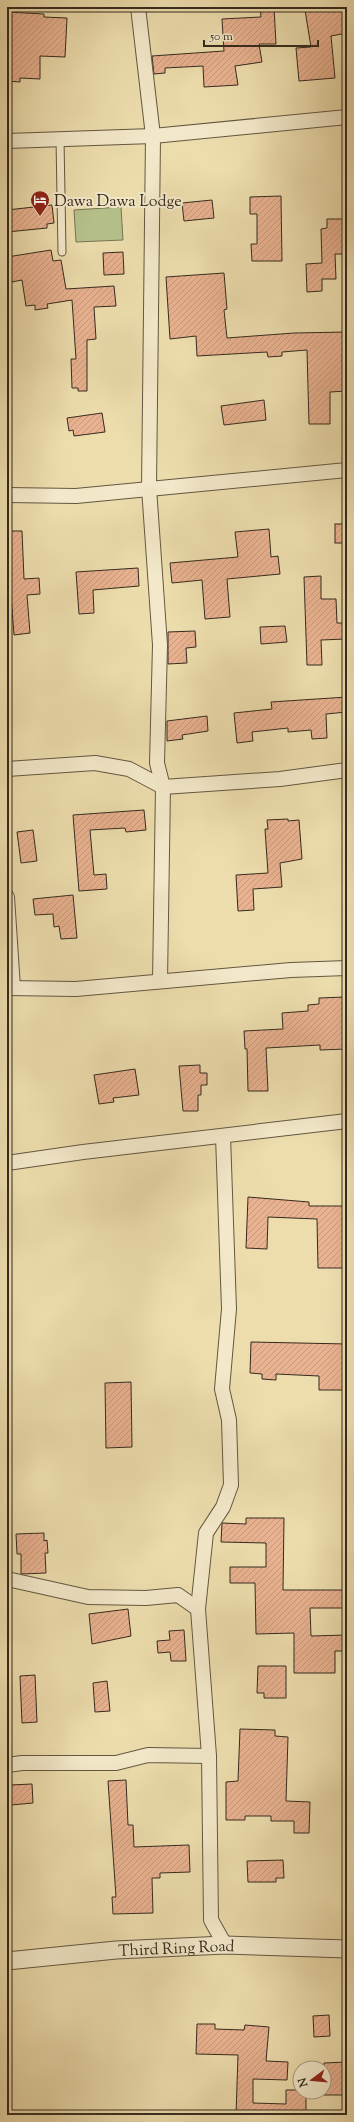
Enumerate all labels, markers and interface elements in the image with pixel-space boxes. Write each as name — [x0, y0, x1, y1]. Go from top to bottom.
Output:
scale bar — [204, 22, 318, 48]
text: 50 m — [209, 28, 233, 46]
hotel icon: Dawa Dawa Lodge — [29, 189, 51, 217]
place label: Dawa Dawa Lodge — [54, 191, 182, 214]
street label: Third Ring Road — [118, 1936, 235, 1964]
north arrow — [292, 2060, 332, 2100]
text: N — [294, 2076, 313, 2090]

